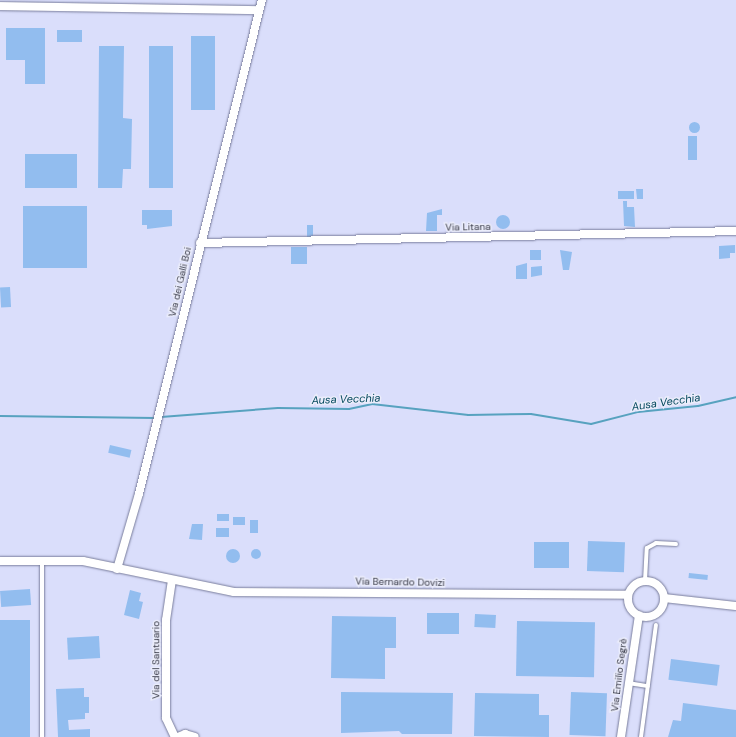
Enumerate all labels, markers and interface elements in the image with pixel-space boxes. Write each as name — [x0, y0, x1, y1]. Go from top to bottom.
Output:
street label: Via Litana — [445, 221, 491, 233]
street label: Via dei Galli Boi — [166, 246, 194, 318]
water label: Ausa Vecchia — [311, 391, 381, 407]
water label: Ausa Vecchia — [631, 391, 701, 413]
street label: Via Bernardo Dovizi — [355, 575, 445, 589]
street label: Via del Santuario — [150, 621, 162, 699]
street label: Via Emilio Segrè — [609, 638, 629, 712]

